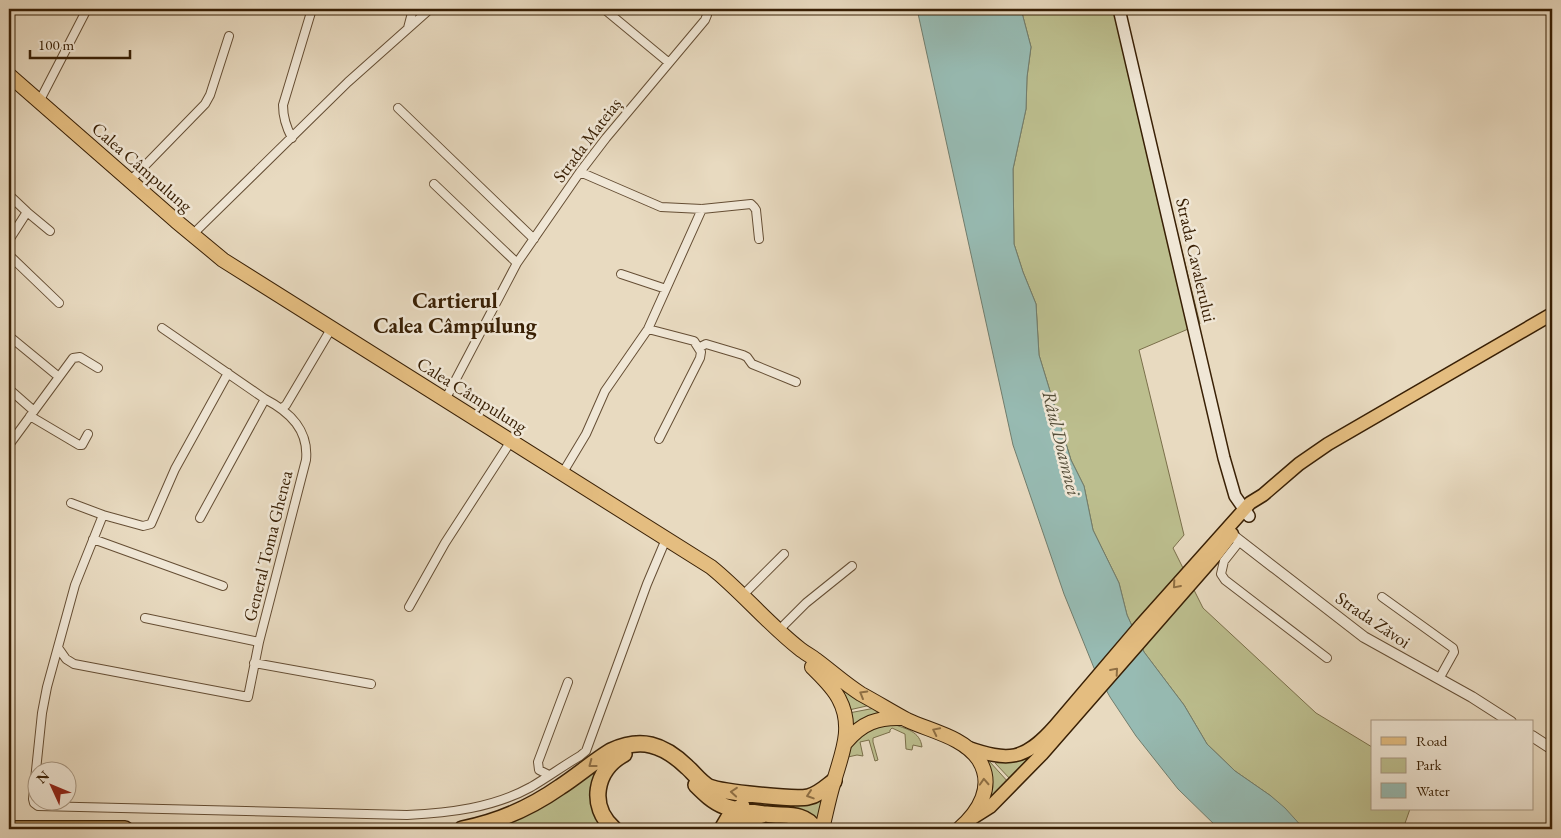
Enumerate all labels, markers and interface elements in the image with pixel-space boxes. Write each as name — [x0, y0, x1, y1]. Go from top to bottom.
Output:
scale bar — [30, 28, 130, 60]
text: 100 m — [38, 35, 75, 54]
street label: Strada Mateiaș — [547, 93, 626, 187]
street label: Calea Câmpulung — [87, 117, 198, 217]
street label: Strada Cavalerului — [1171, 196, 1222, 325]
district label: Cartierul Calea Câmpulung — [373, 286, 538, 340]
street label: Calea Câmpulung — [413, 351, 532, 438]
water label: Râul Doamnei — [1036, 388, 1087, 500]
street label: General Toma Ghenea — [238, 467, 298, 624]
one-way arrow — [1173, 580, 1182, 589]
street label: Strada Zăvoi — [1331, 586, 1416, 653]
one-way arrow — [1109, 667, 1118, 676]
one-way arrow — [859, 690, 868, 700]
legend — [1371, 720, 1534, 810]
one-way arrow — [932, 727, 941, 737]
text: Road — [1416, 731, 1448, 750]
text: Park — [1416, 755, 1443, 774]
one-way arrow — [588, 758, 598, 767]
north arrow — [28, 760, 78, 810]
text: N — [32, 766, 54, 787]
one-way arrow — [979, 777, 990, 785]
text: Water — [1416, 781, 1450, 800]
one-way arrow — [730, 786, 738, 797]
one-way arrow — [806, 790, 815, 800]

